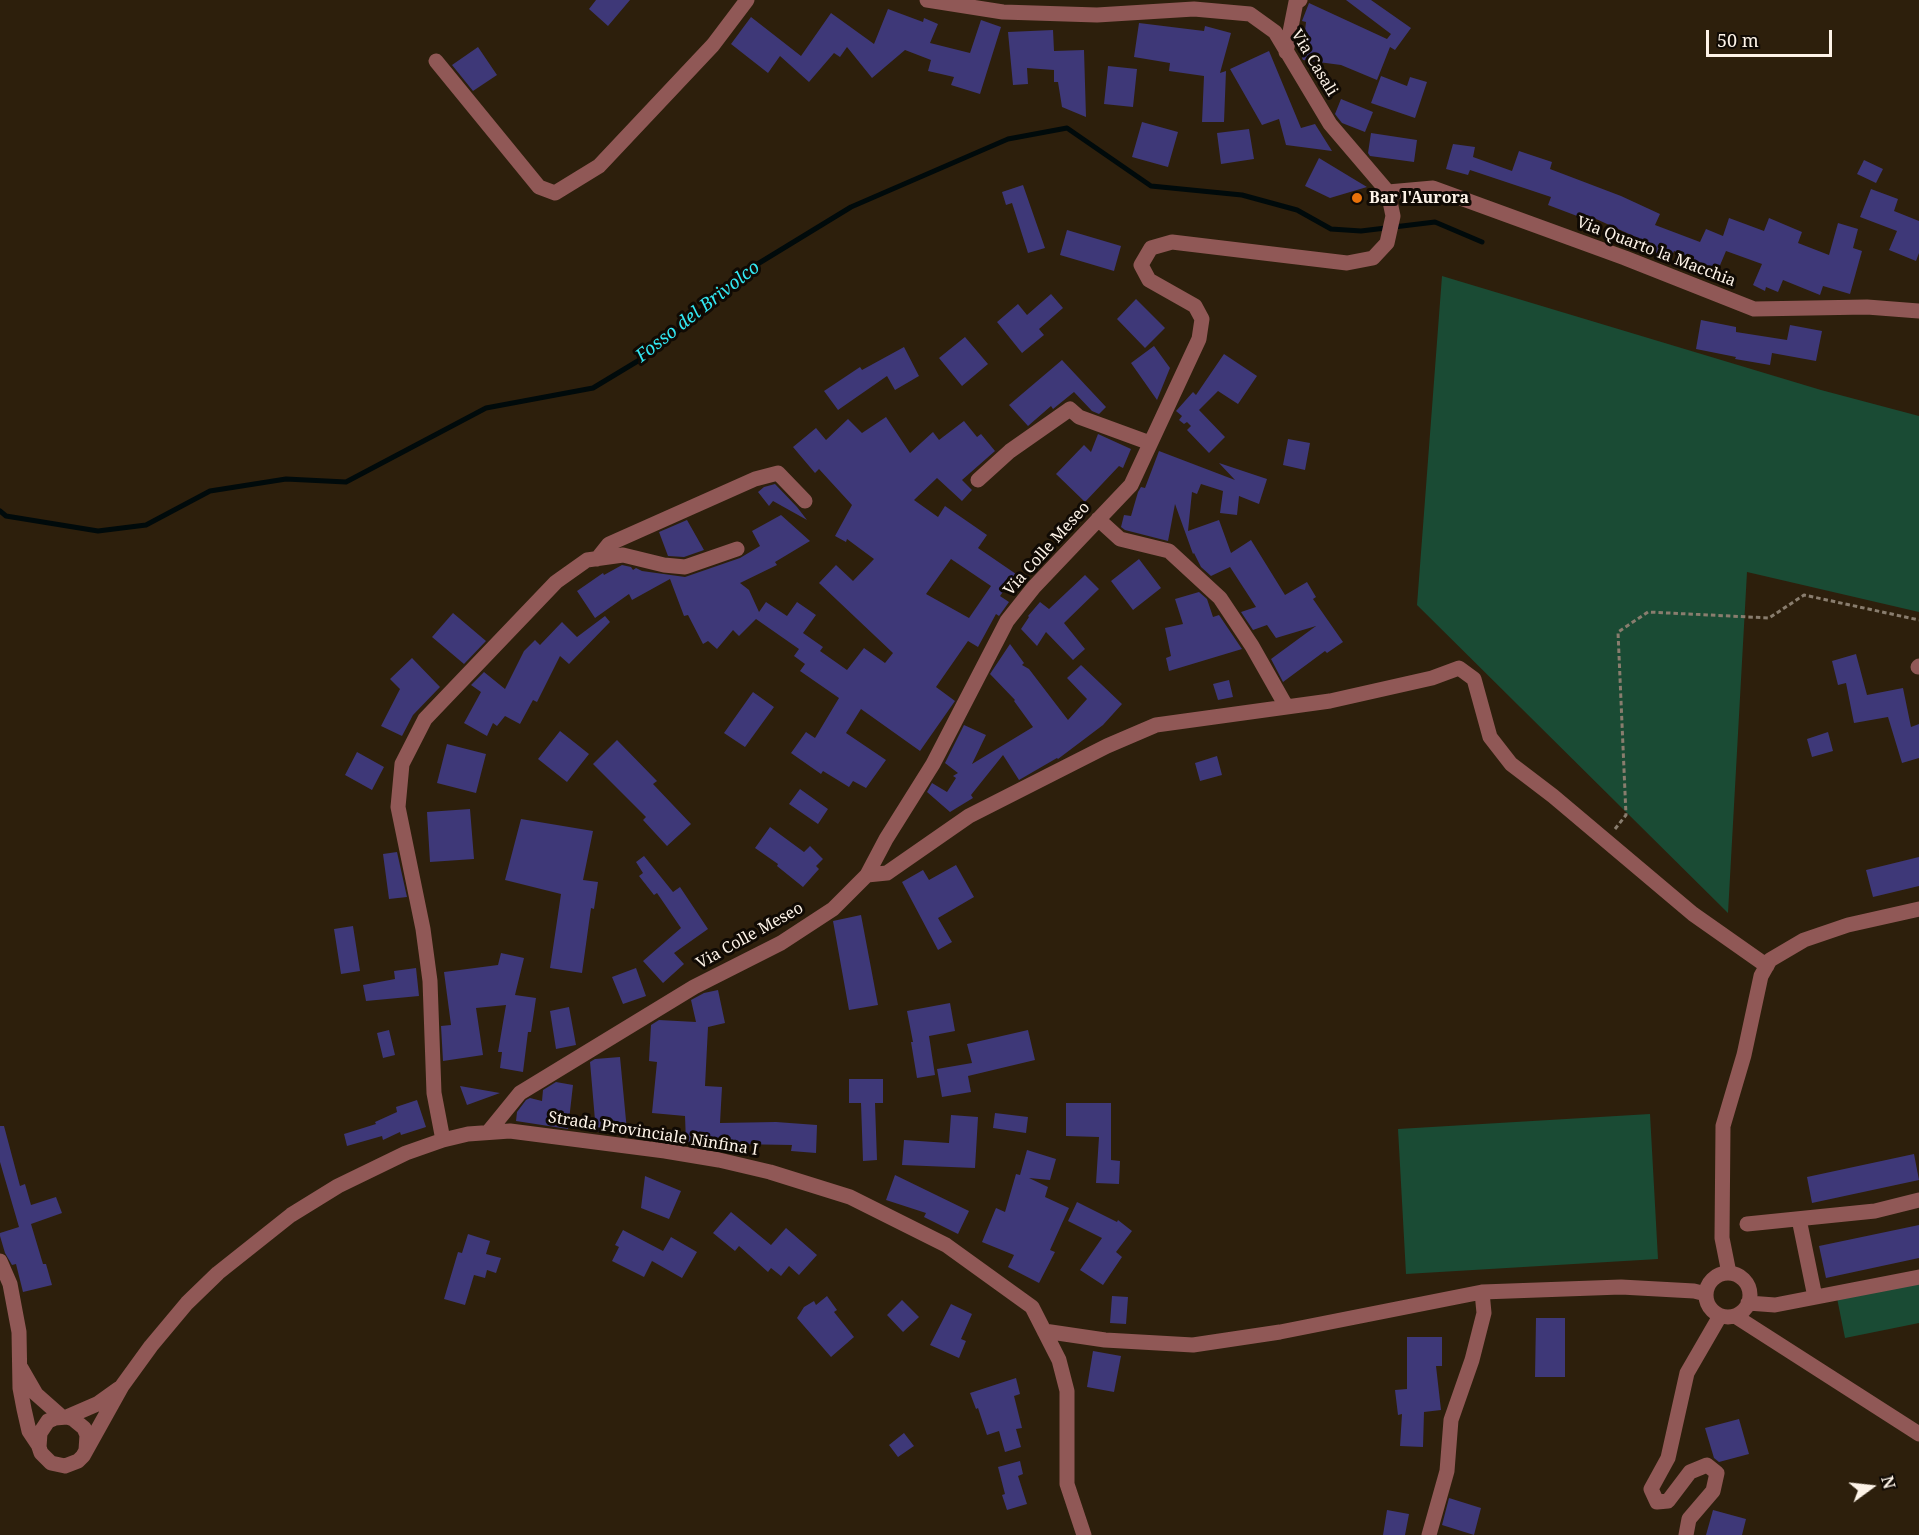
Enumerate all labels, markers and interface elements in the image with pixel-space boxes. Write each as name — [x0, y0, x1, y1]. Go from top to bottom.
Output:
scale bar — [1709, 18, 1835, 56]
street label: Via Casali — [1287, 26, 1341, 100]
text: 50 m — [1717, 28, 1759, 52]
place label: Bar l'Aurora — [1369, 188, 1469, 208]
marker: Bar l'Aurora — [1350, 191, 1364, 205]
street label: Via Quarto la Macchia — [1574, 213, 1738, 291]
water label: Fosso del Brivolco — [632, 257, 764, 367]
street label: Via Colle Meseo — [1000, 498, 1094, 600]
street label: Via Colle Meseo — [693, 899, 807, 973]
street label: Strada Provinciale Ninfina I — [547, 1108, 759, 1160]
north arrow — [1841, 1457, 1901, 1517]
text: N — [1876, 1473, 1901, 1491]

